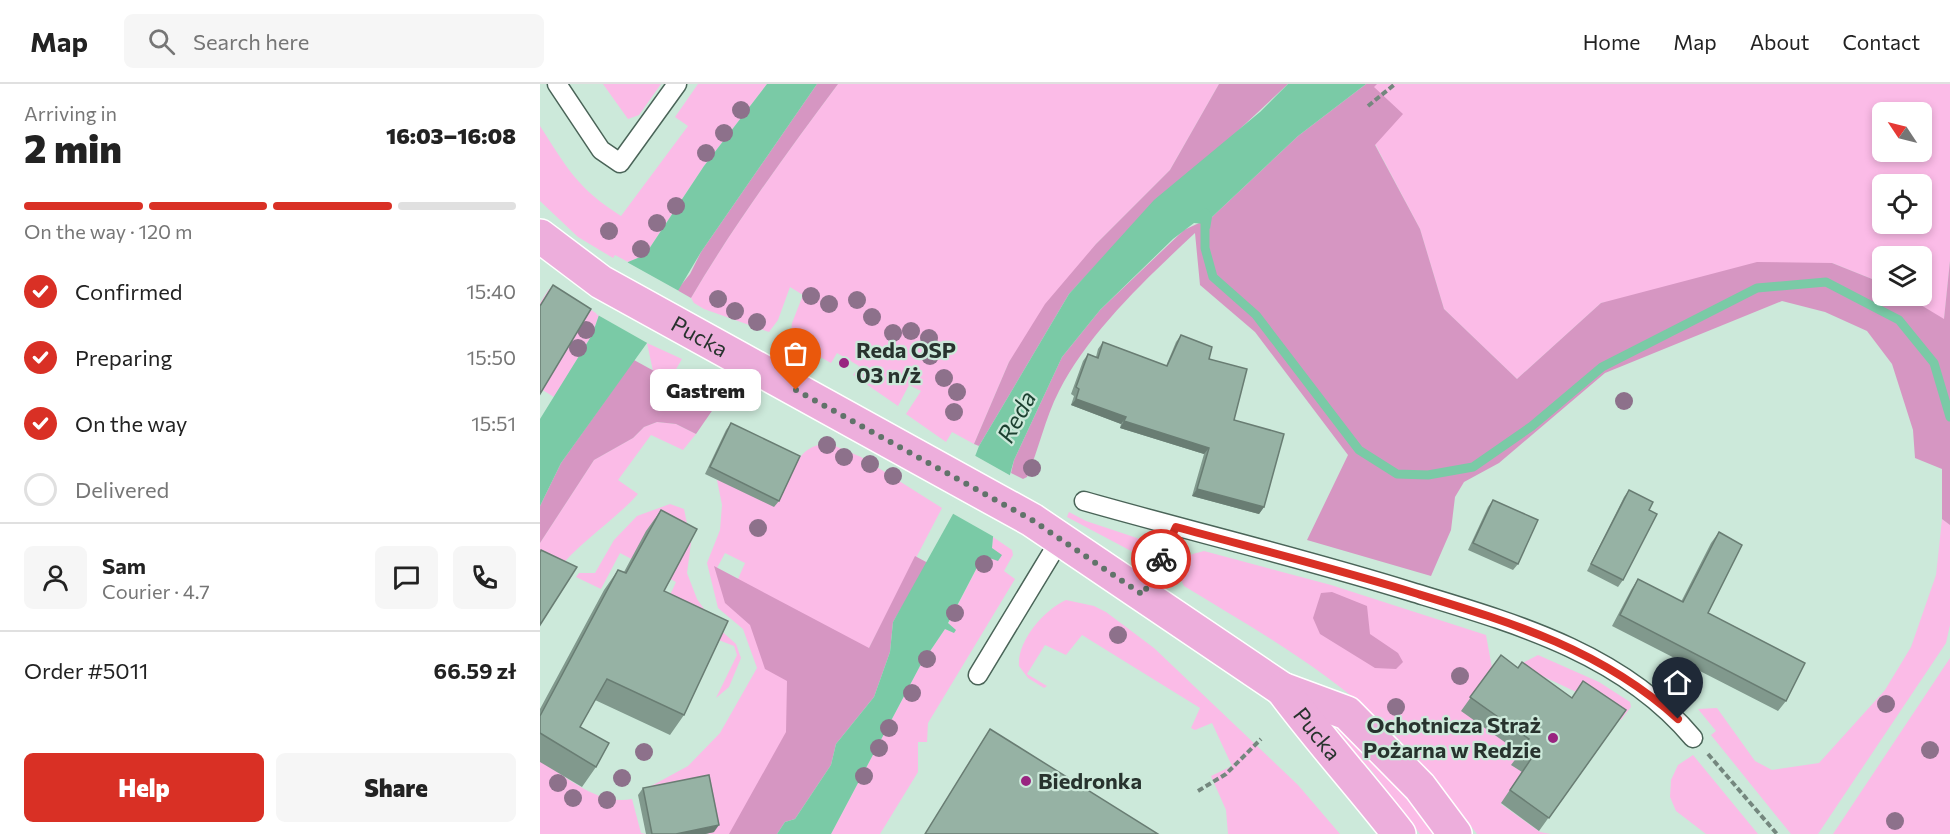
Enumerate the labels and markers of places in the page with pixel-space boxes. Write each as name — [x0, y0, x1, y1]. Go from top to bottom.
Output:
pin — [770, 328, 821, 390]
place label: Reda OSP 03 n/ż — [856, 336, 956, 388]
marker: Reda OSP 03 n/ż — [837, 356, 851, 370]
callout: Gastrem — [649, 369, 760, 411]
pin — [1652, 657, 1703, 719]
place label: Ochotnicza Straż Pożarna w Redzie — [1363, 711, 1541, 763]
marker: Ochotnicza Straż Pożarna w Redzie — [1546, 731, 1560, 745]
place label: Biedronka — [1038, 767, 1142, 794]
marker: Biedronka — [1019, 774, 1033, 788]

